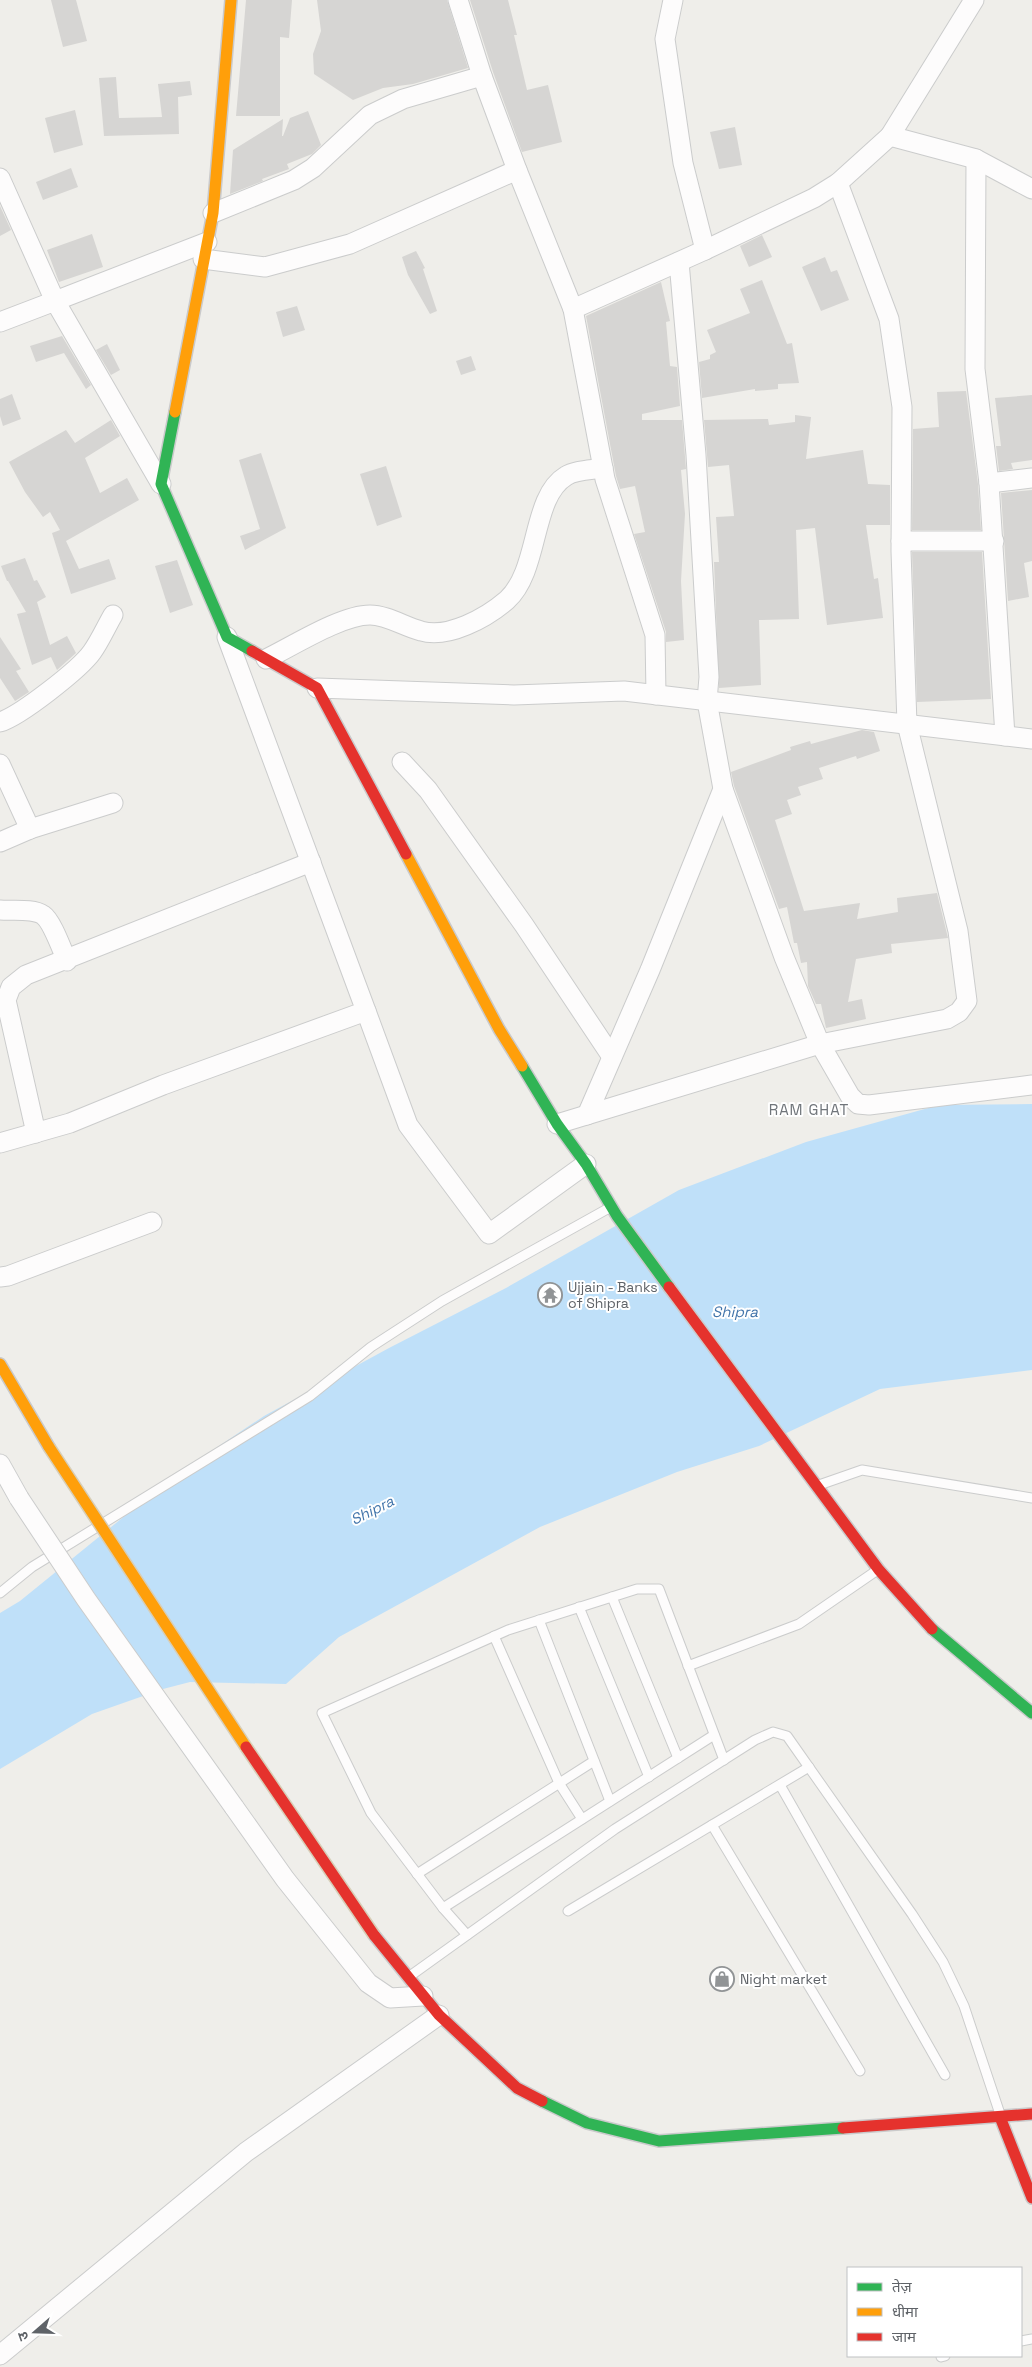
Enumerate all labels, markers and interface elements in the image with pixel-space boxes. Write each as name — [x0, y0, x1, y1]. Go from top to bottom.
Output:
district label: RAM GHAT — [769, 1100, 849, 1119]
place label: Ujjain - Banks of Shipra — [568, 1278, 658, 1312]
temple icon: Ujjain - Banks of Shipra — [537, 1282, 563, 1308]
water label: Shipra — [712, 1302, 758, 1321]
water label: Shipra — [347, 1491, 397, 1529]
shop icon: Night market — [709, 1966, 735, 1992]
place label: Night market — [740, 1970, 827, 1988]
legend — [847, 2267, 1022, 2357]
text: तेज़ — [892, 2277, 913, 2296]
text: धीमा — [892, 2302, 919, 2321]
north arrow — [10, 2307, 60, 2357]
text: जाम — [892, 2327, 917, 2346]
text: उ — [13, 2329, 33, 2343]

